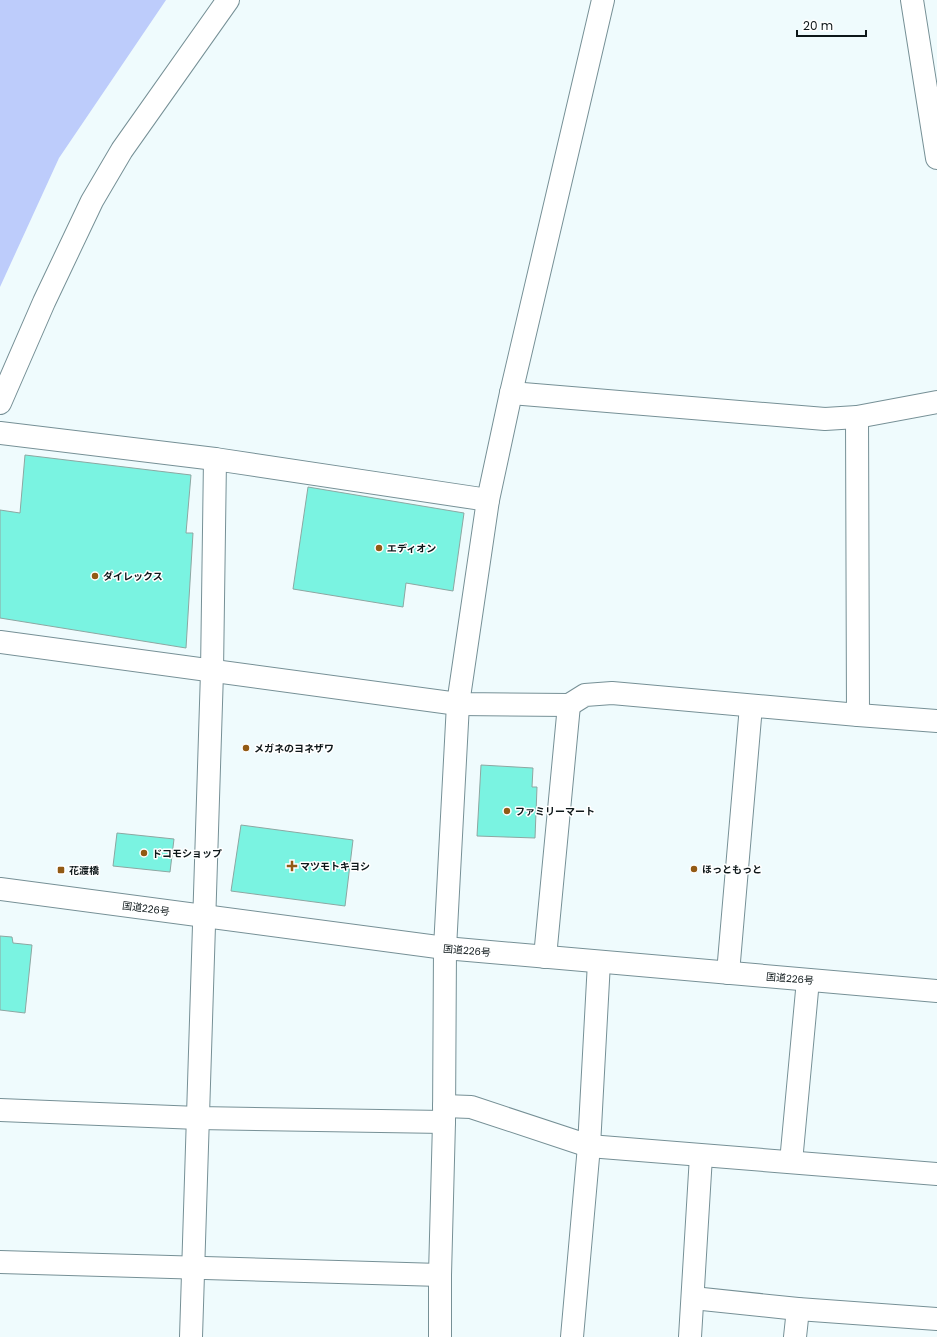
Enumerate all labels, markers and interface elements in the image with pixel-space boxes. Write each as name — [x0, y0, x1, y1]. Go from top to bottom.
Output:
scale bar — [797, 12, 866, 38]
text: 20 m — [803, 17, 833, 34]
place label: エディオン — [387, 541, 436, 556]
marker: エディオン — [374, 543, 384, 553]
place label: ダイレックス — [103, 569, 163, 584]
marker: ダイレックス — [90, 571, 100, 581]
place label: メガネのヨネザワ — [254, 741, 334, 756]
marker: メガネのヨネザワ — [241, 743, 251, 753]
place label: ファミリーマート — [515, 804, 595, 819]
marker: ファミリーマート — [502, 806, 512, 816]
place label: ドコモショップ — [152, 846, 222, 861]
marker: ドコモショップ — [139, 848, 149, 858]
place label: マツモトキヨシ — [300, 859, 370, 874]
marker: マツモトキヨシ — [287, 861, 297, 871]
place label: ほっともっと — [702, 862, 762, 877]
place label: 花渡橋 — [69, 863, 99, 878]
marker: ほっともっと — [689, 864, 699, 874]
marker: 花渡橋 — [56, 865, 66, 875]
street label: 国道226号 — [121, 898, 171, 919]
street label: 国道226号 — [442, 941, 491, 960]
street label: 国道226号 — [765, 969, 814, 988]

